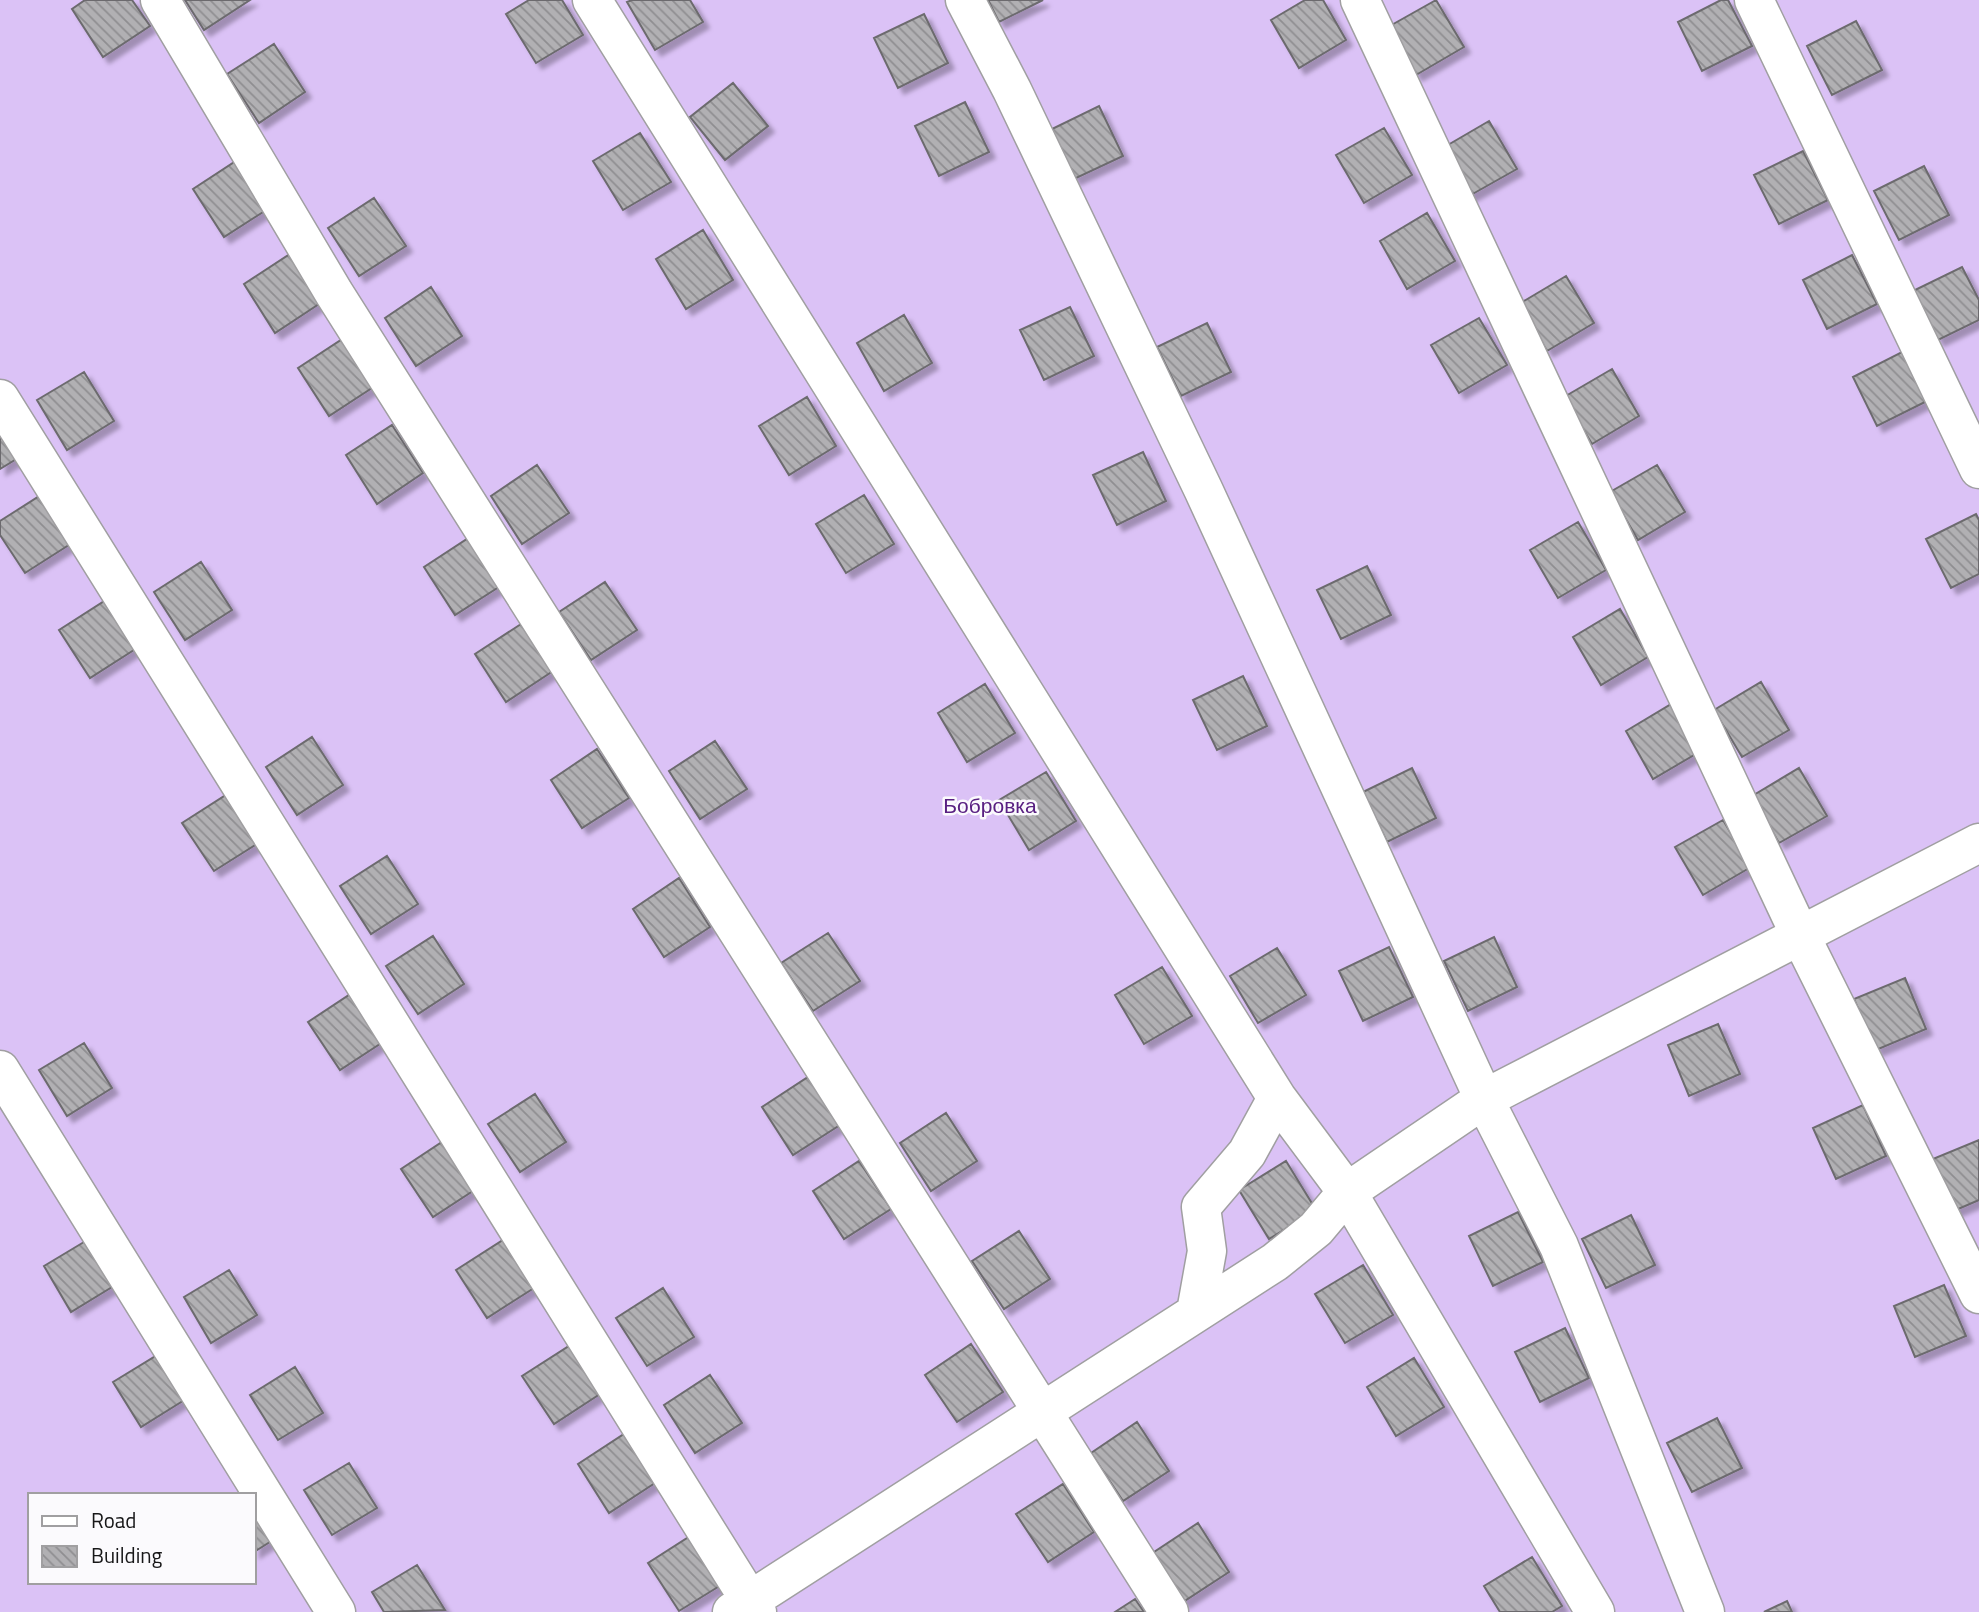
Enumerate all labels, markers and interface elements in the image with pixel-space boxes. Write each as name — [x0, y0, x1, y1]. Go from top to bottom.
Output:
park label: Бобровка — [943, 789, 1037, 821]
legend — [28, 1493, 256, 1584]
text: Road — [91, 1504, 136, 1536]
text: Building — [91, 1539, 163, 1571]

